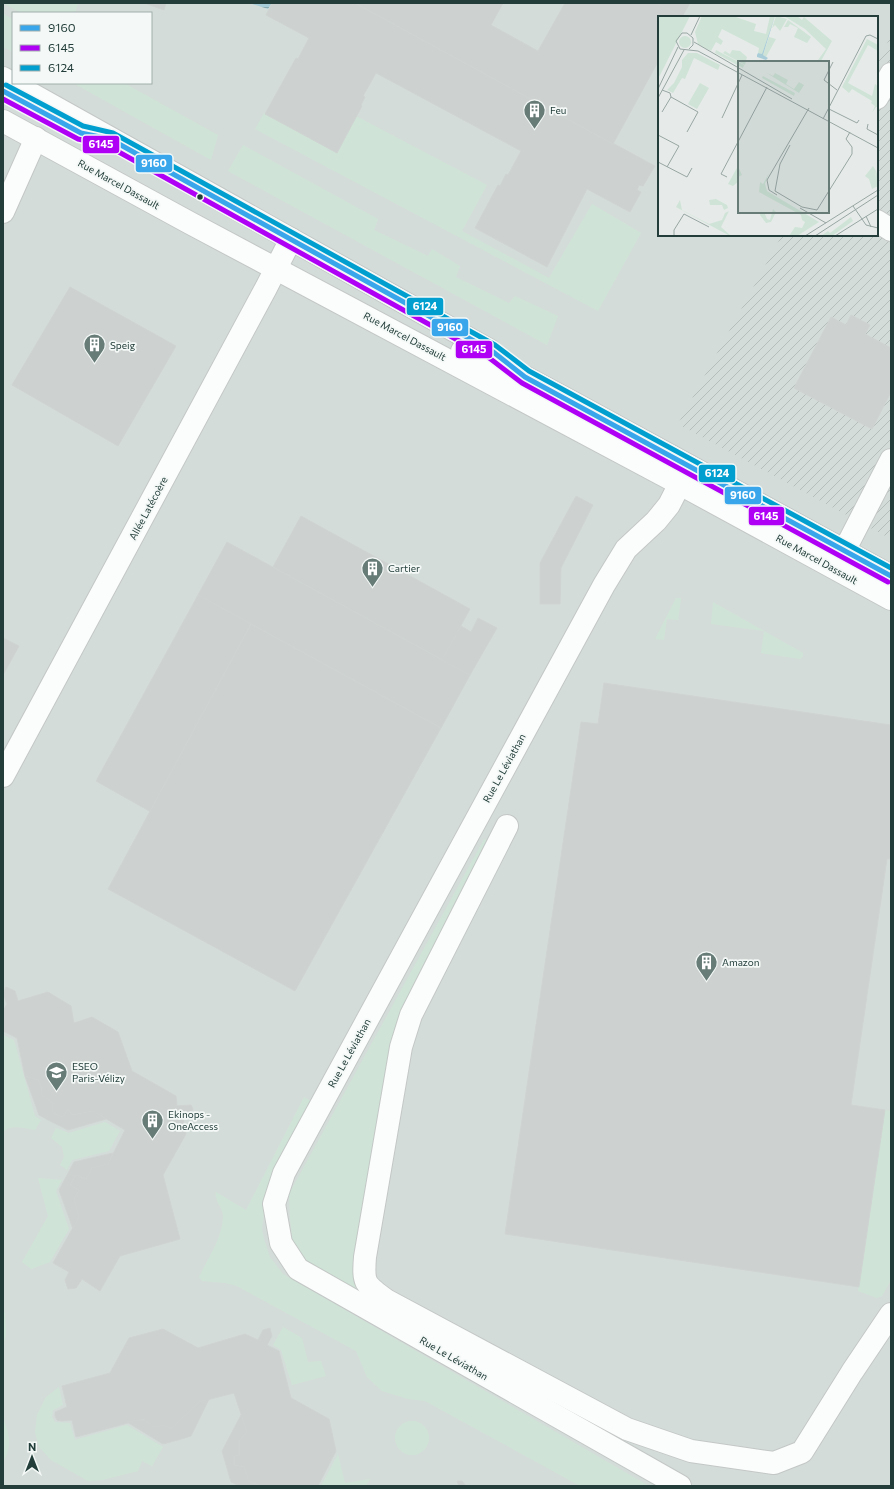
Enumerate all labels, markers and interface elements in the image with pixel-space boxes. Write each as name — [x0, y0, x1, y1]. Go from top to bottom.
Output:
legend — [12, 12, 152, 84]
inset map — [658, 16, 878, 236]
text: 9160 — [48, 20, 76, 34]
text: 6145 — [48, 40, 75, 54]
text: 6124 — [48, 60, 74, 74]
building icon: Feu — [522, 97, 548, 130]
place label: Feu — [550, 104, 566, 116]
line badge: 6145 — [82, 135, 120, 154]
text: 6145 — [89, 137, 113, 150]
line badge: 9160 — [135, 154, 173, 173]
text: 9160 — [141, 156, 167, 169]
street label: Rue Marcel Dassault — [76, 157, 162, 211]
unlabelled marker — [195, 192, 205, 202]
line badge: 6124 — [406, 297, 444, 316]
text: 6124 — [413, 299, 438, 312]
street label: Rue Marcel Dassault — [362, 309, 448, 363]
line badge: 9160 — [431, 318, 469, 337]
text: 9160 — [437, 320, 463, 333]
building icon: Speig — [81, 332, 107, 365]
place label: Speig — [110, 339, 136, 351]
line badge: 6145 — [455, 340, 493, 359]
text: 6145 — [462, 342, 486, 355]
line badge: 6124 — [698, 464, 736, 483]
text: 6124 — [705, 466, 730, 479]
street label: Allée Latécoère — [126, 474, 170, 542]
line badge: 9160 — [724, 486, 762, 505]
text: 9160 — [730, 488, 756, 501]
line badge: 6145 — [748, 506, 785, 526]
text: 6145 — [754, 509, 778, 522]
street label: Rue Marcel Dassault — [774, 532, 860, 586]
building icon: Cartier — [359, 555, 385, 588]
place label: Cartier — [388, 562, 420, 574]
street label: Rue Le Léviathan — [480, 731, 528, 805]
building icon: Amazon — [693, 949, 719, 982]
place label: Amazon — [722, 956, 760, 968]
street label: Rue Le Léviathan — [325, 1016, 373, 1090]
school or university icon: ESEO Paris-Vélizy — [44, 1059, 70, 1092]
place label: ESEO Paris-Vélizy — [72, 1060, 125, 1084]
building icon: Ekinops - OneAccess — [139, 1107, 165, 1140]
place label: Ekinops - OneAccess — [168, 1108, 219, 1132]
street label: Rue Le Léviathan — [418, 1334, 490, 1382]
north arrow — [12, 1437, 52, 1477]
text: N — [28, 1440, 36, 1453]

